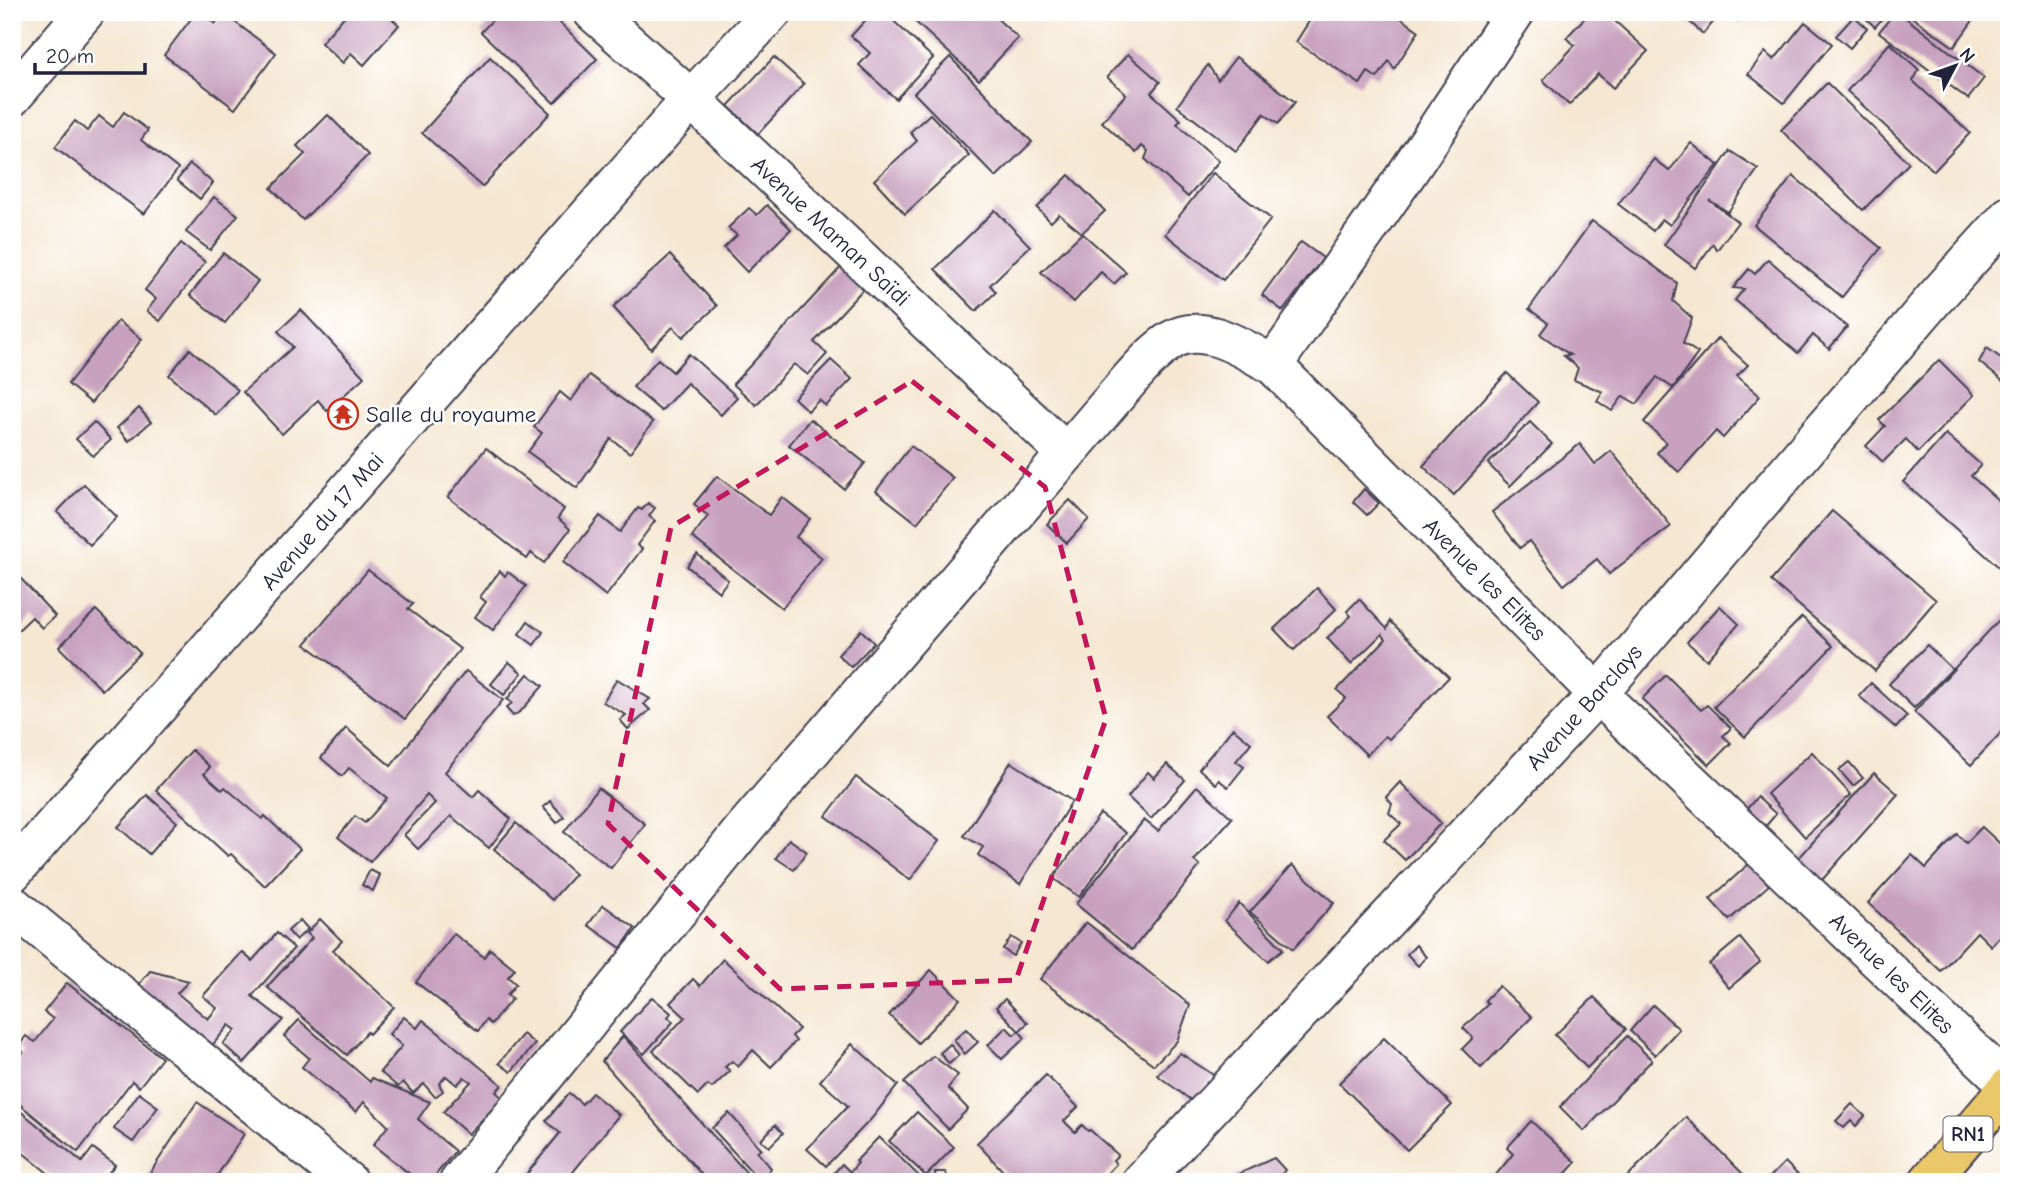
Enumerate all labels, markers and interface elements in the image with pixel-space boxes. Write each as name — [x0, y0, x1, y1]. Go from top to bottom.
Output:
scale bar — [35, 32, 145, 76]
north arrow — [1920, 32, 1990, 102]
text: 20 m — [46, 44, 94, 68]
text: N — [1955, 44, 1979, 67]
street label: Avenue Maman Saïdi — [746, 151, 916, 312]
temple icon: Salle du royaume — [326, 397, 360, 431]
place label: Salle du royaume — [366, 401, 536, 428]
street label: Avenue du 17 Mai — [255, 447, 389, 596]
street label: Avenue les Elites — [1418, 512, 1552, 646]
street label: Avenue Barclays — [1521, 639, 1648, 776]
street label: Avenue les Elites — [1824, 907, 1960, 1040]
road number: RN1 — [1944, 1116, 1993, 1152]

